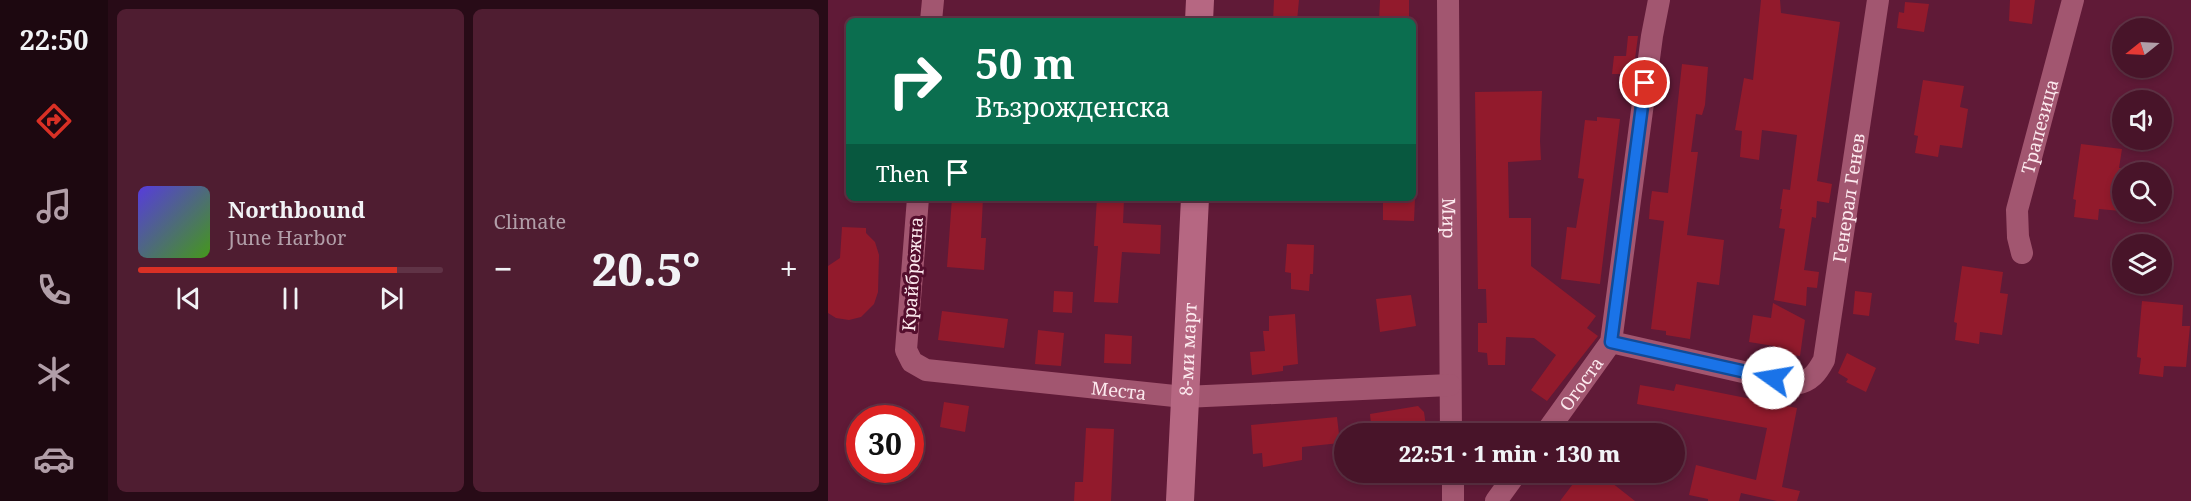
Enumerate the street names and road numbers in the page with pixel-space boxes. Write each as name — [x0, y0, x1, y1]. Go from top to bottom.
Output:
street label: Трапезица — [2015, 76, 2063, 177]
street label: Генерал Генев — [1827, 132, 1870, 264]
street label: Мир — [1437, 198, 1462, 238]
street label: Крайбрежна — [896, 216, 928, 332]
street label: 8-ми март — [1173, 301, 1202, 396]
street label: Огоста — [1554, 352, 1609, 415]
street label: Места — [1090, 375, 1148, 405]

